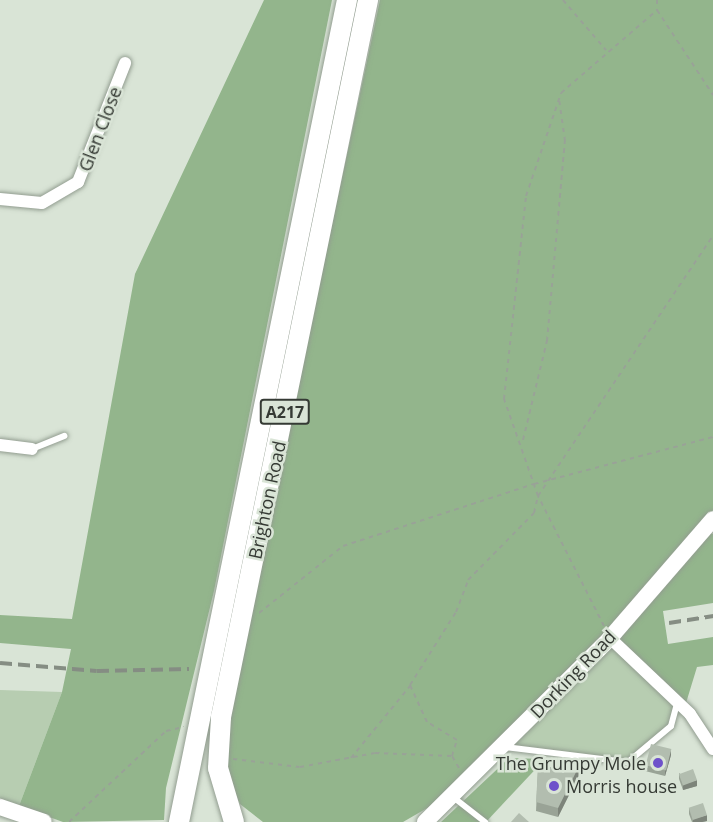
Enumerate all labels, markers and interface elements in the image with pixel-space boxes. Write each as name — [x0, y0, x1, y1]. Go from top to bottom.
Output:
street label: Glen Close — [74, 84, 126, 174]
road number: A217 — [260, 399, 310, 425]
street label: Brighton Road — [244, 439, 290, 561]
street label: Dorking Road — [526, 626, 620, 722]
place label: The Grumpy Mole — [496, 752, 646, 774]
marker: The Grumpy Mole — [651, 756, 665, 770]
place label: Morris house — [566, 775, 677, 797]
marker: Morris house — [547, 779, 561, 793]

